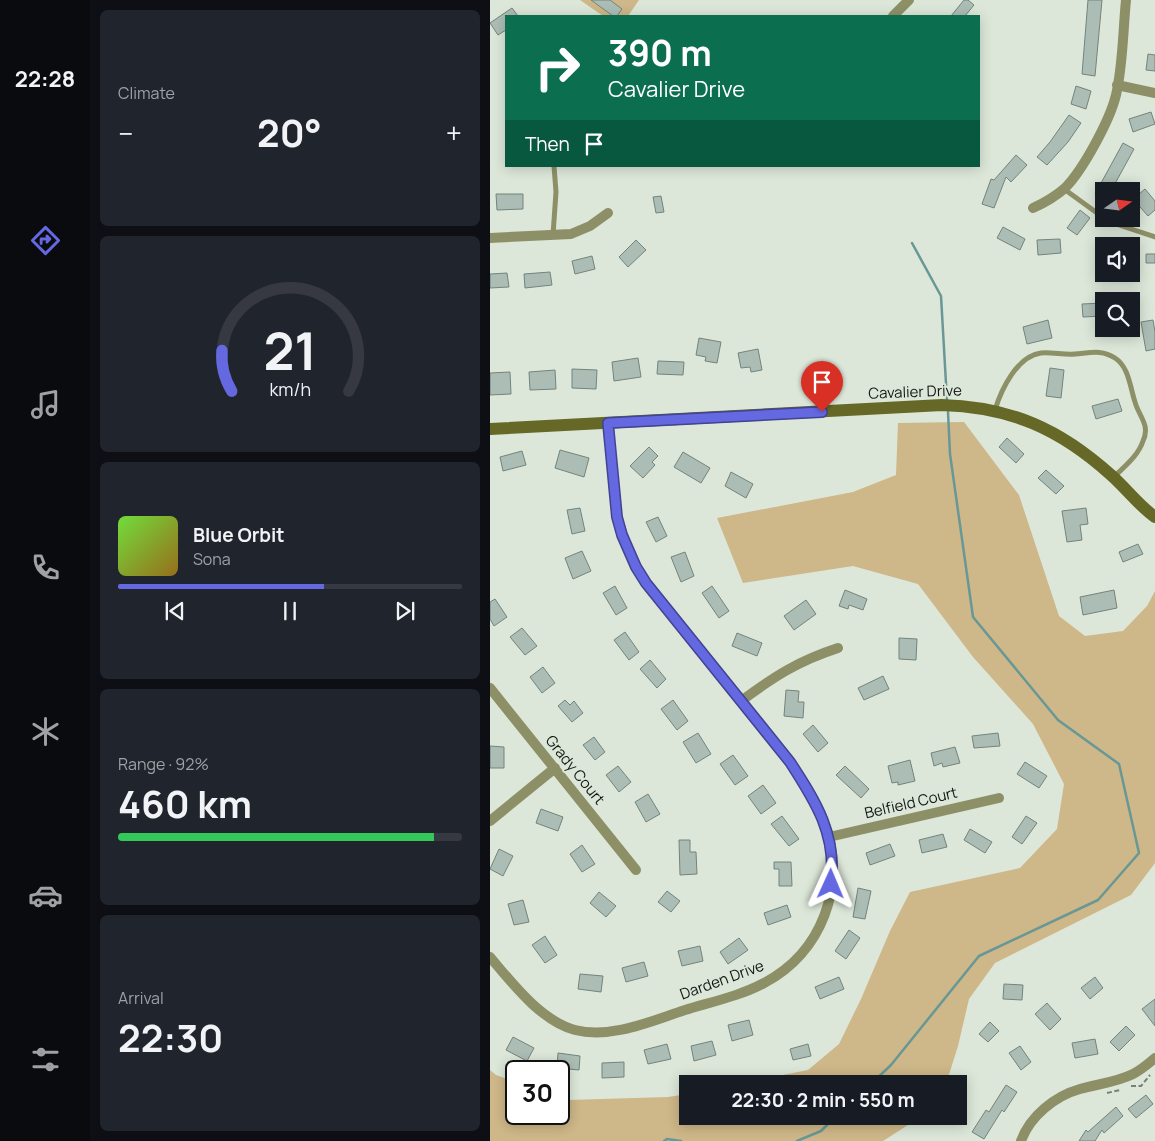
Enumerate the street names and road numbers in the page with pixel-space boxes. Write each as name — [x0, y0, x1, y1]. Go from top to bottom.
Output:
street label: Cavalier Drive — [868, 379, 962, 404]
street label: Grady Court — [541, 731, 610, 809]
street label: Belfield Court — [862, 782, 959, 823]
street label: Darden Drive — [677, 955, 767, 1004]

